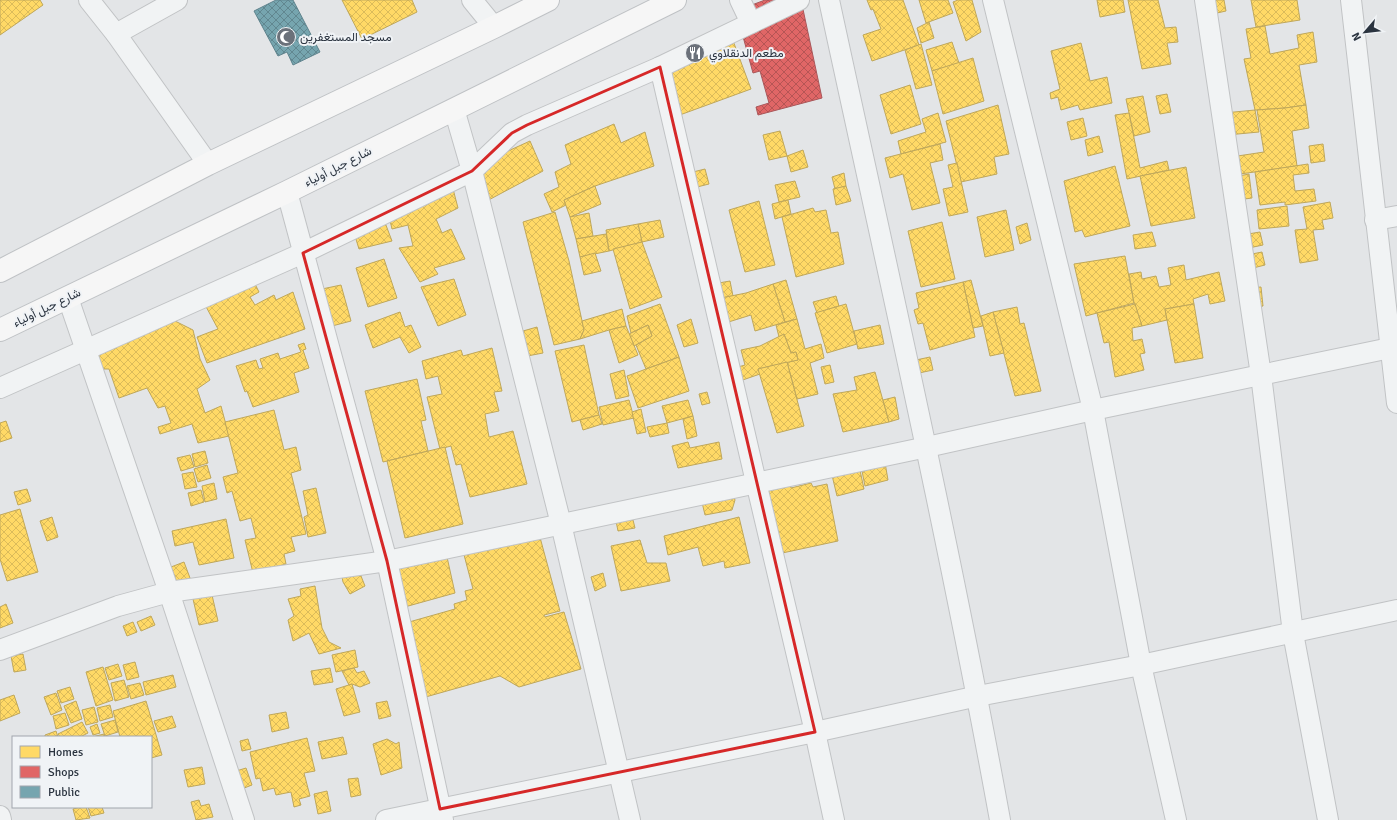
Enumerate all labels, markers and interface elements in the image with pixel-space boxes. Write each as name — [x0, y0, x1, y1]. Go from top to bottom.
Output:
north arrow — [1345, 12, 1385, 52]
mosque icon: مسجد المستغفرين — [275, 26, 297, 48]
place label: مسجد المستغفرين — [300, 30, 392, 45]
text: N — [1349, 30, 1364, 43]
restaurant icon: مطعم الدنقلاوي — [684, 42, 706, 64]
place label: مطعم الدنقلاوي — [709, 46, 784, 63]
street label: شارع جبل أولياء — [302, 144, 375, 191]
street label: شارع جبل أولياء — [11, 285, 84, 332]
legend — [12, 736, 152, 808]
text: Homes — [48, 745, 83, 760]
text: Shops — [48, 765, 79, 780]
text: Public — [48, 785, 80, 800]

